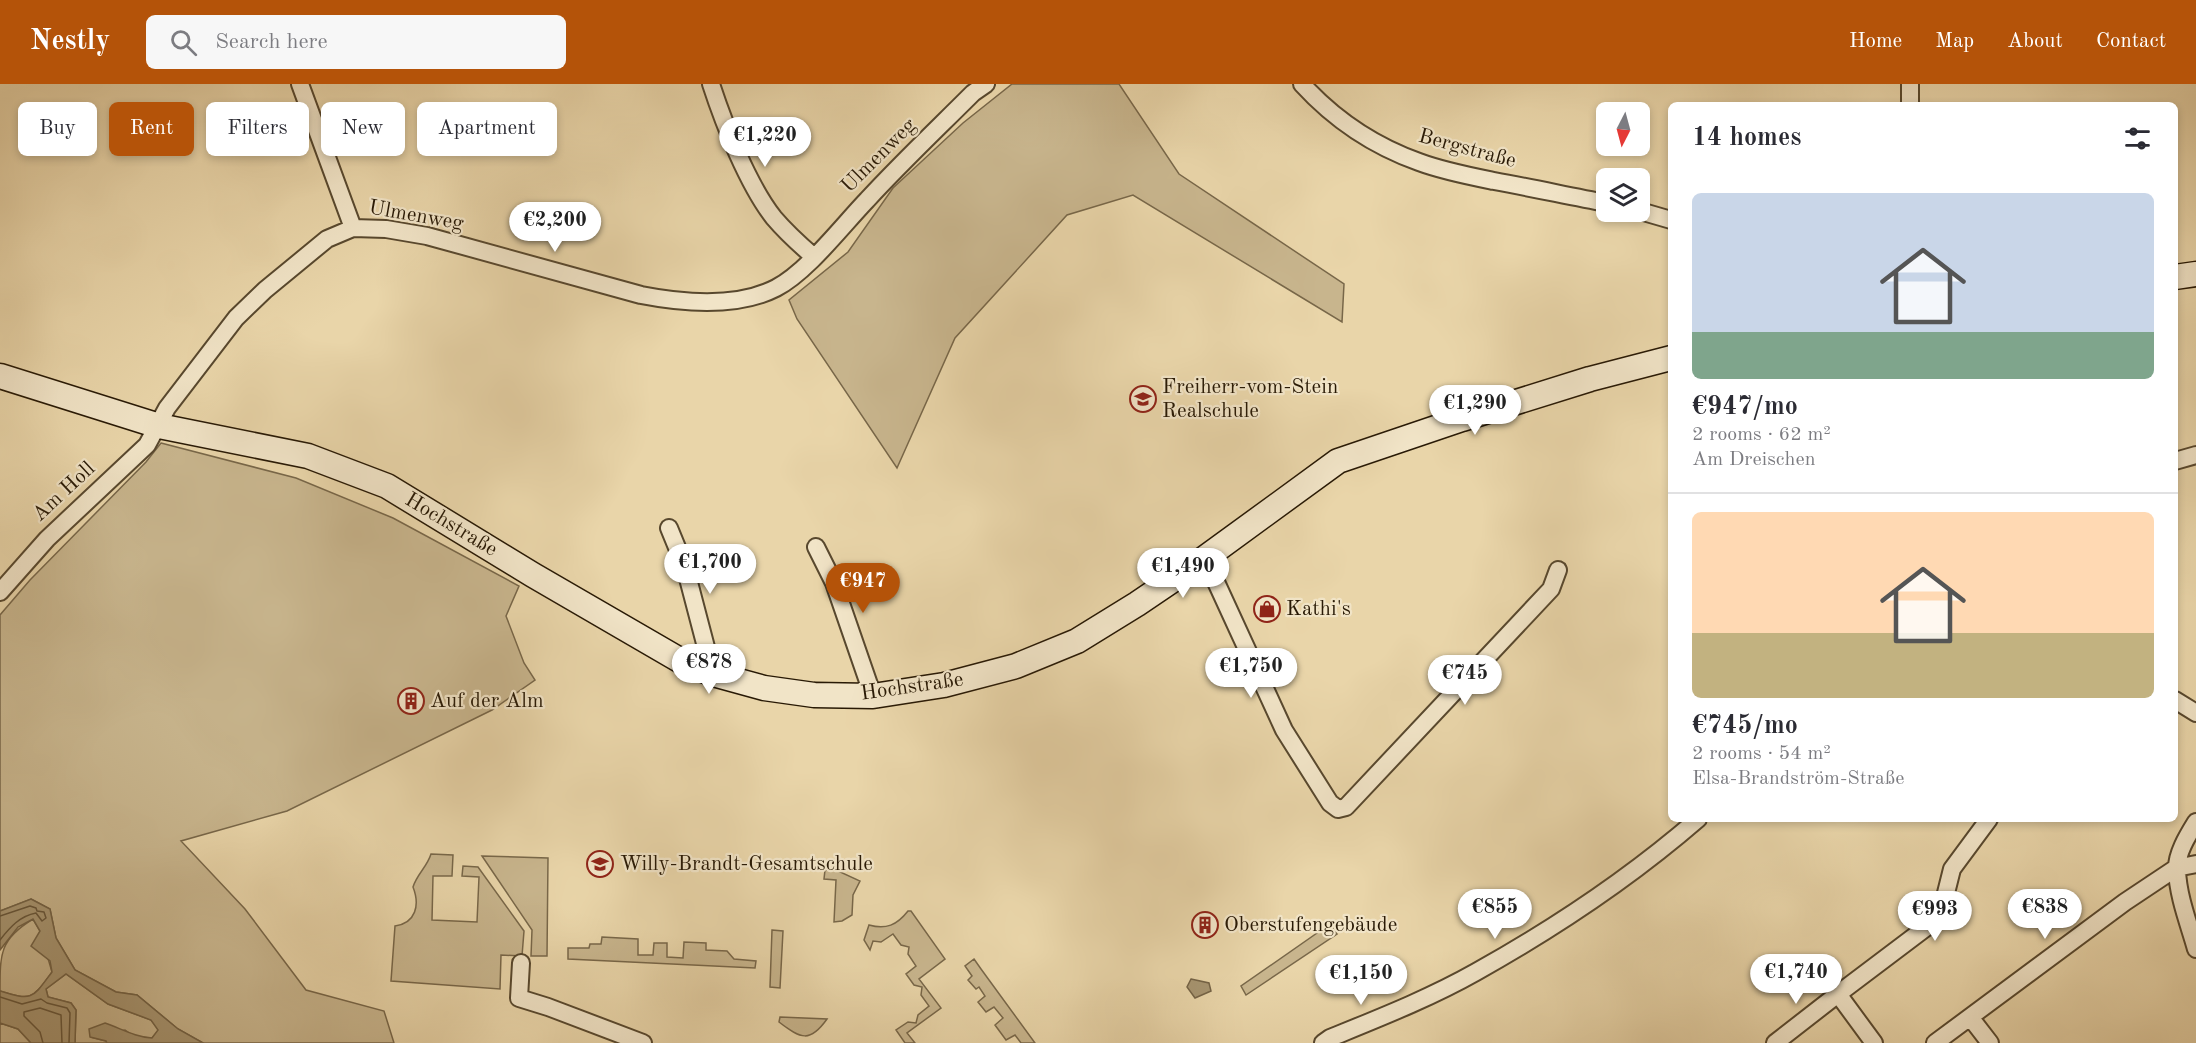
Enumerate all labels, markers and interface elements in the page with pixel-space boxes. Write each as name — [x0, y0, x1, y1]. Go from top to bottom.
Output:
search box — [146, 15, 566, 69]
icon: search — [167, 26, 200, 59]
text: Nestly — [30, 28, 110, 56]
text: Search here — [215, 31, 328, 53]
text: Home — [1849, 31, 1902, 52]
text: Map — [1935, 31, 1974, 52]
text: About — [2007, 31, 2063, 52]
text: Contact — [2096, 31, 2166, 52]
chip: Buy — [18, 102, 97, 156]
chip: Rent — [109, 102, 194, 156]
chip: Filters — [206, 102, 309, 156]
chip: New — [321, 102, 405, 156]
chip: Apartment — [417, 102, 557, 156]
north arrow — [1596, 102, 1650, 156]
map controls — [1596, 102, 1650, 222]
street label: Ulmenweg — [838, 114, 921, 197]
pin: €1,220 — [716, 117, 814, 168]
icon: filters — [2121, 122, 2154, 155]
text: 14 homes — [1692, 125, 1801, 151]
text: €1,220 — [733, 126, 797, 146]
street label: Bergstraße — [1416, 126, 1518, 172]
button: layers — [1596, 168, 1650, 222]
street label: Ulmenweg — [367, 197, 466, 235]
pin: €2,200 — [506, 202, 604, 253]
text: €2,200 — [523, 211, 587, 231]
icon: home — [1869, 232, 1977, 340]
place label: Freiherr-vom-Stein Realschule — [1162, 377, 1338, 422]
school or university icon: Freiherr-vom-Stein Realschule — [1128, 384, 1158, 414]
pin: €1,290 — [1426, 385, 1524, 436]
text: €1,290 — [1443, 394, 1507, 414]
text: €947/mo — [1692, 394, 1798, 420]
text: 2 rooms · 62 m² — [1692, 425, 1831, 445]
text: Am Dreischen — [1692, 450, 1815, 470]
street label: Am Holl — [29, 458, 100, 526]
street label: Hochstraße — [401, 489, 501, 561]
pin: €1,700 — [661, 544, 759, 595]
pin: €1,490 — [1134, 548, 1232, 599]
icon: home — [1869, 551, 1977, 659]
text: €1,700 — [678, 553, 742, 573]
text: €1,490 — [1151, 557, 1215, 577]
pin: €947 — [827, 563, 899, 614]
text: €947 — [840, 572, 886, 592]
shop icon: Kathi's — [1252, 594, 1282, 624]
place label: Kathi's — [1286, 599, 1351, 620]
pin: €878 — [673, 644, 745, 695]
pin: €1,750 — [1202, 648, 1300, 699]
text: €878 — [686, 653, 732, 673]
pin: €745 — [1429, 655, 1501, 706]
text: €1,750 — [1219, 657, 1283, 677]
text: €745 — [1442, 664, 1488, 684]
street label: Hochstraße — [859, 669, 965, 705]
building icon: Auf der Alm — [396, 686, 426, 716]
place label: Auf der Alm — [430, 691, 544, 712]
text: €745/mo — [1692, 713, 1798, 739]
text: 2 rooms · 54 m² — [1692, 744, 1831, 764]
text: Elsa-Brandström-Straße — [1692, 769, 1905, 789]
school or university icon: Willy-Brandt-Gesamtschule — [585, 849, 615, 879]
place label: Willy-Brandt-Gesamtschule — [620, 854, 873, 875]
pin: €855 — [1459, 889, 1531, 940]
pin: €838 — [2009, 889, 2081, 940]
pin: €993 — [1899, 891, 1971, 942]
text: €855 — [1472, 898, 1518, 918]
text: €838 — [2022, 898, 2068, 918]
text: €993 — [1912, 900, 1958, 920]
building icon: Oberstufengebäude — [1190, 910, 1220, 940]
place label: Oberstufengebäude — [1224, 915, 1397, 936]
pin: €1,740 — [1747, 954, 1845, 1005]
pin: €1,150 — [1312, 955, 1410, 1006]
text: €1,740 — [1764, 963, 1828, 983]
text: €1,150 — [1329, 964, 1393, 984]

